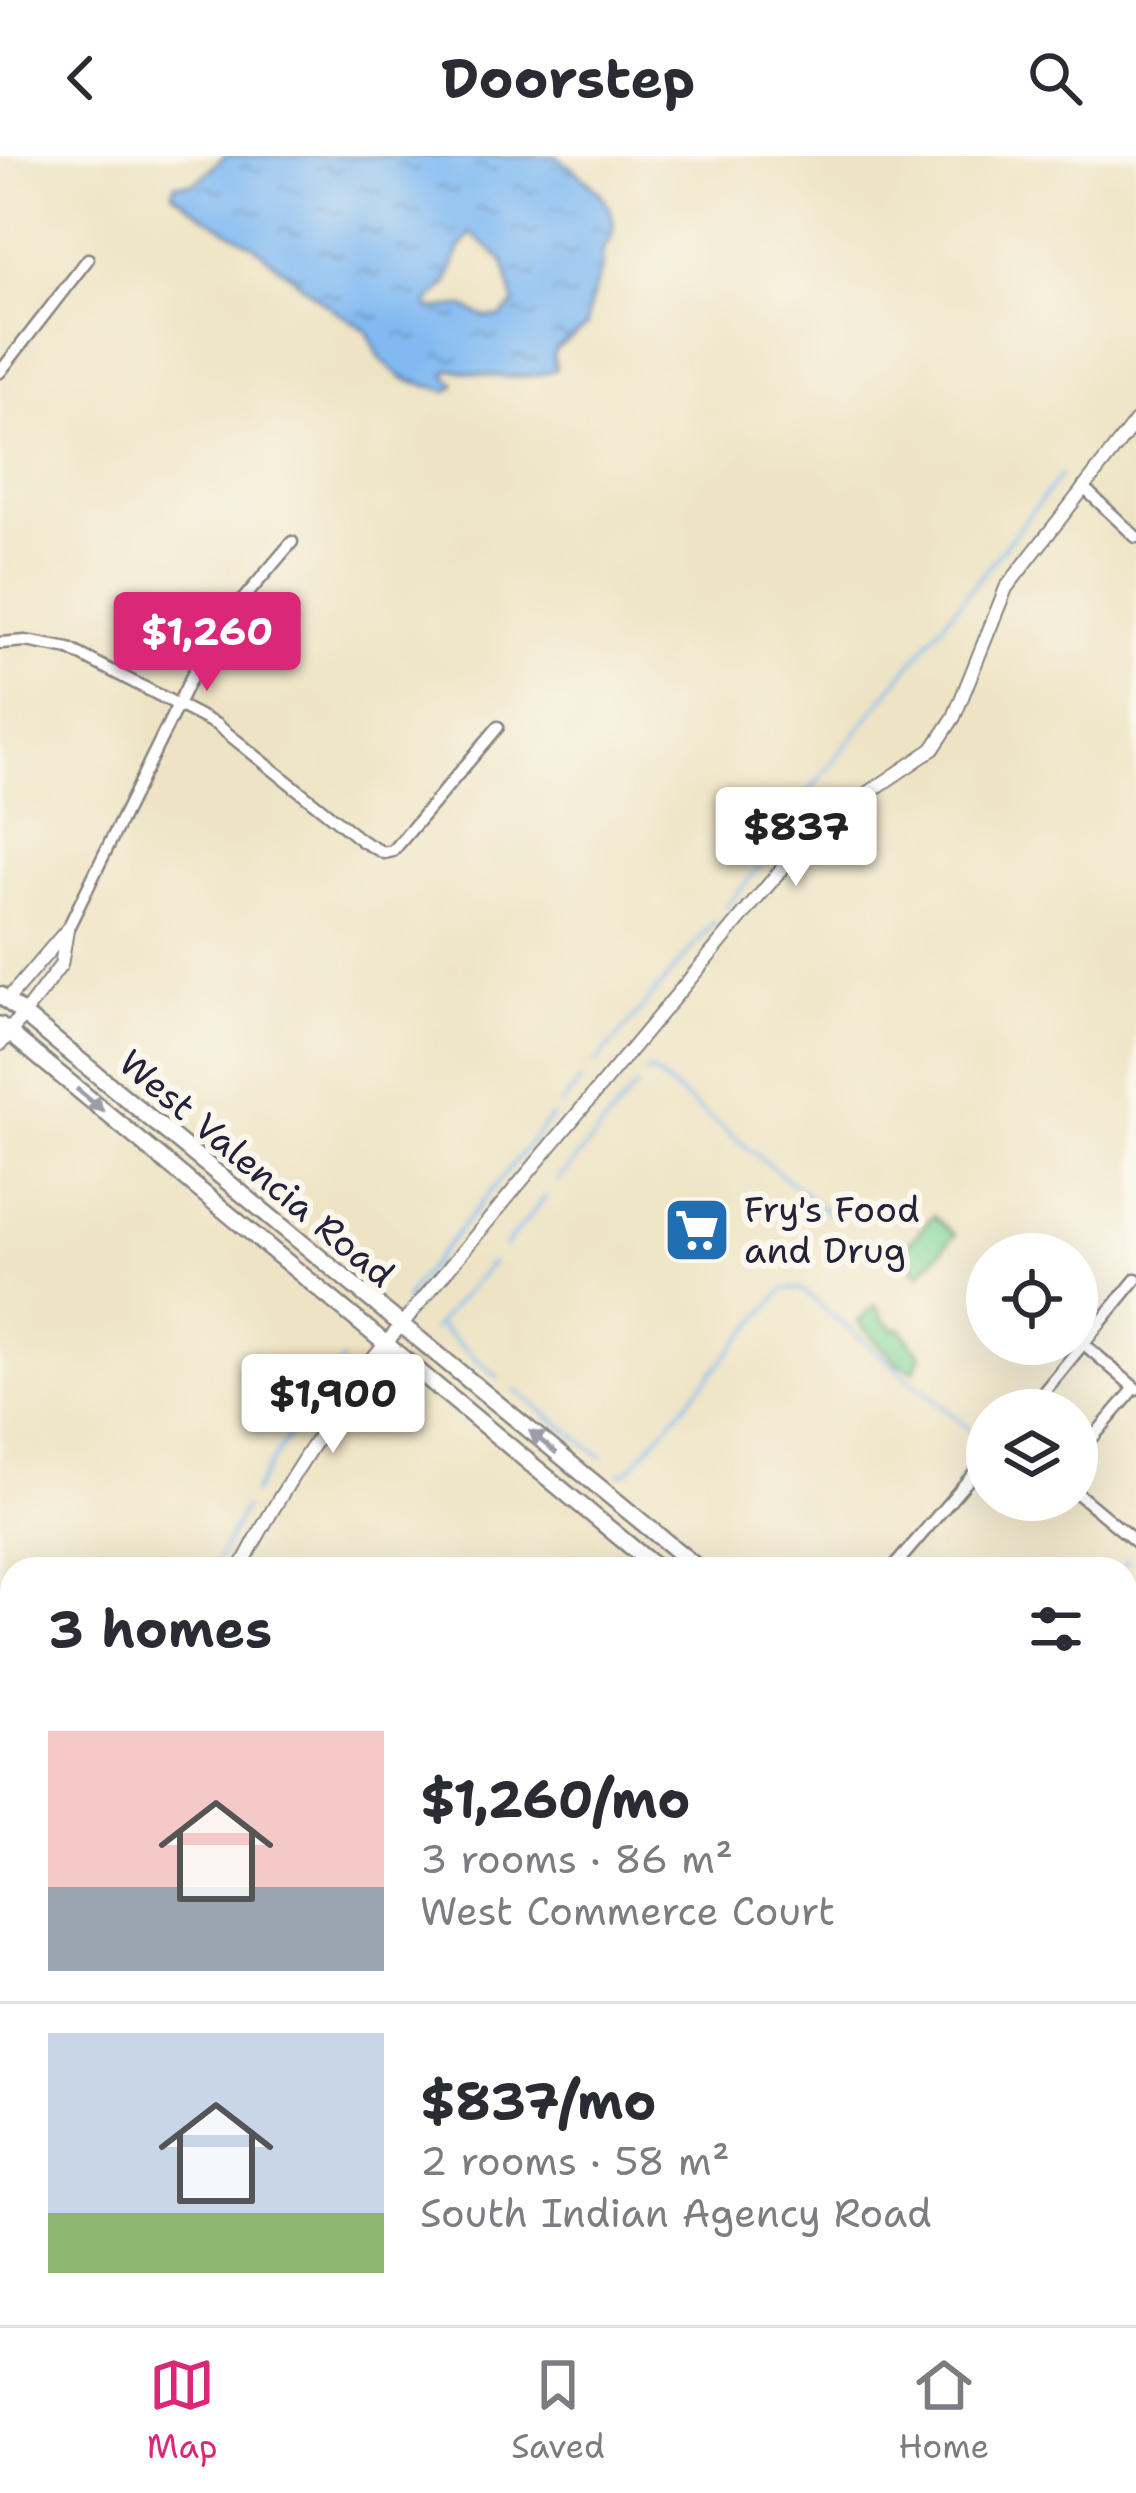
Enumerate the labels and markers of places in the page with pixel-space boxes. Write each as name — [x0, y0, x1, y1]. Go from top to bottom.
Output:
pin: $1,260 — [109, 592, 305, 694]
pin: $837 — [725, 787, 867, 889]
place label: Fry's Food and Drug — [744, 1185, 920, 1275]
supermarket icon: Fry's Food and Drug — [662, 1195, 732, 1265]
pin: $1,900 — [235, 1354, 431, 1456]

